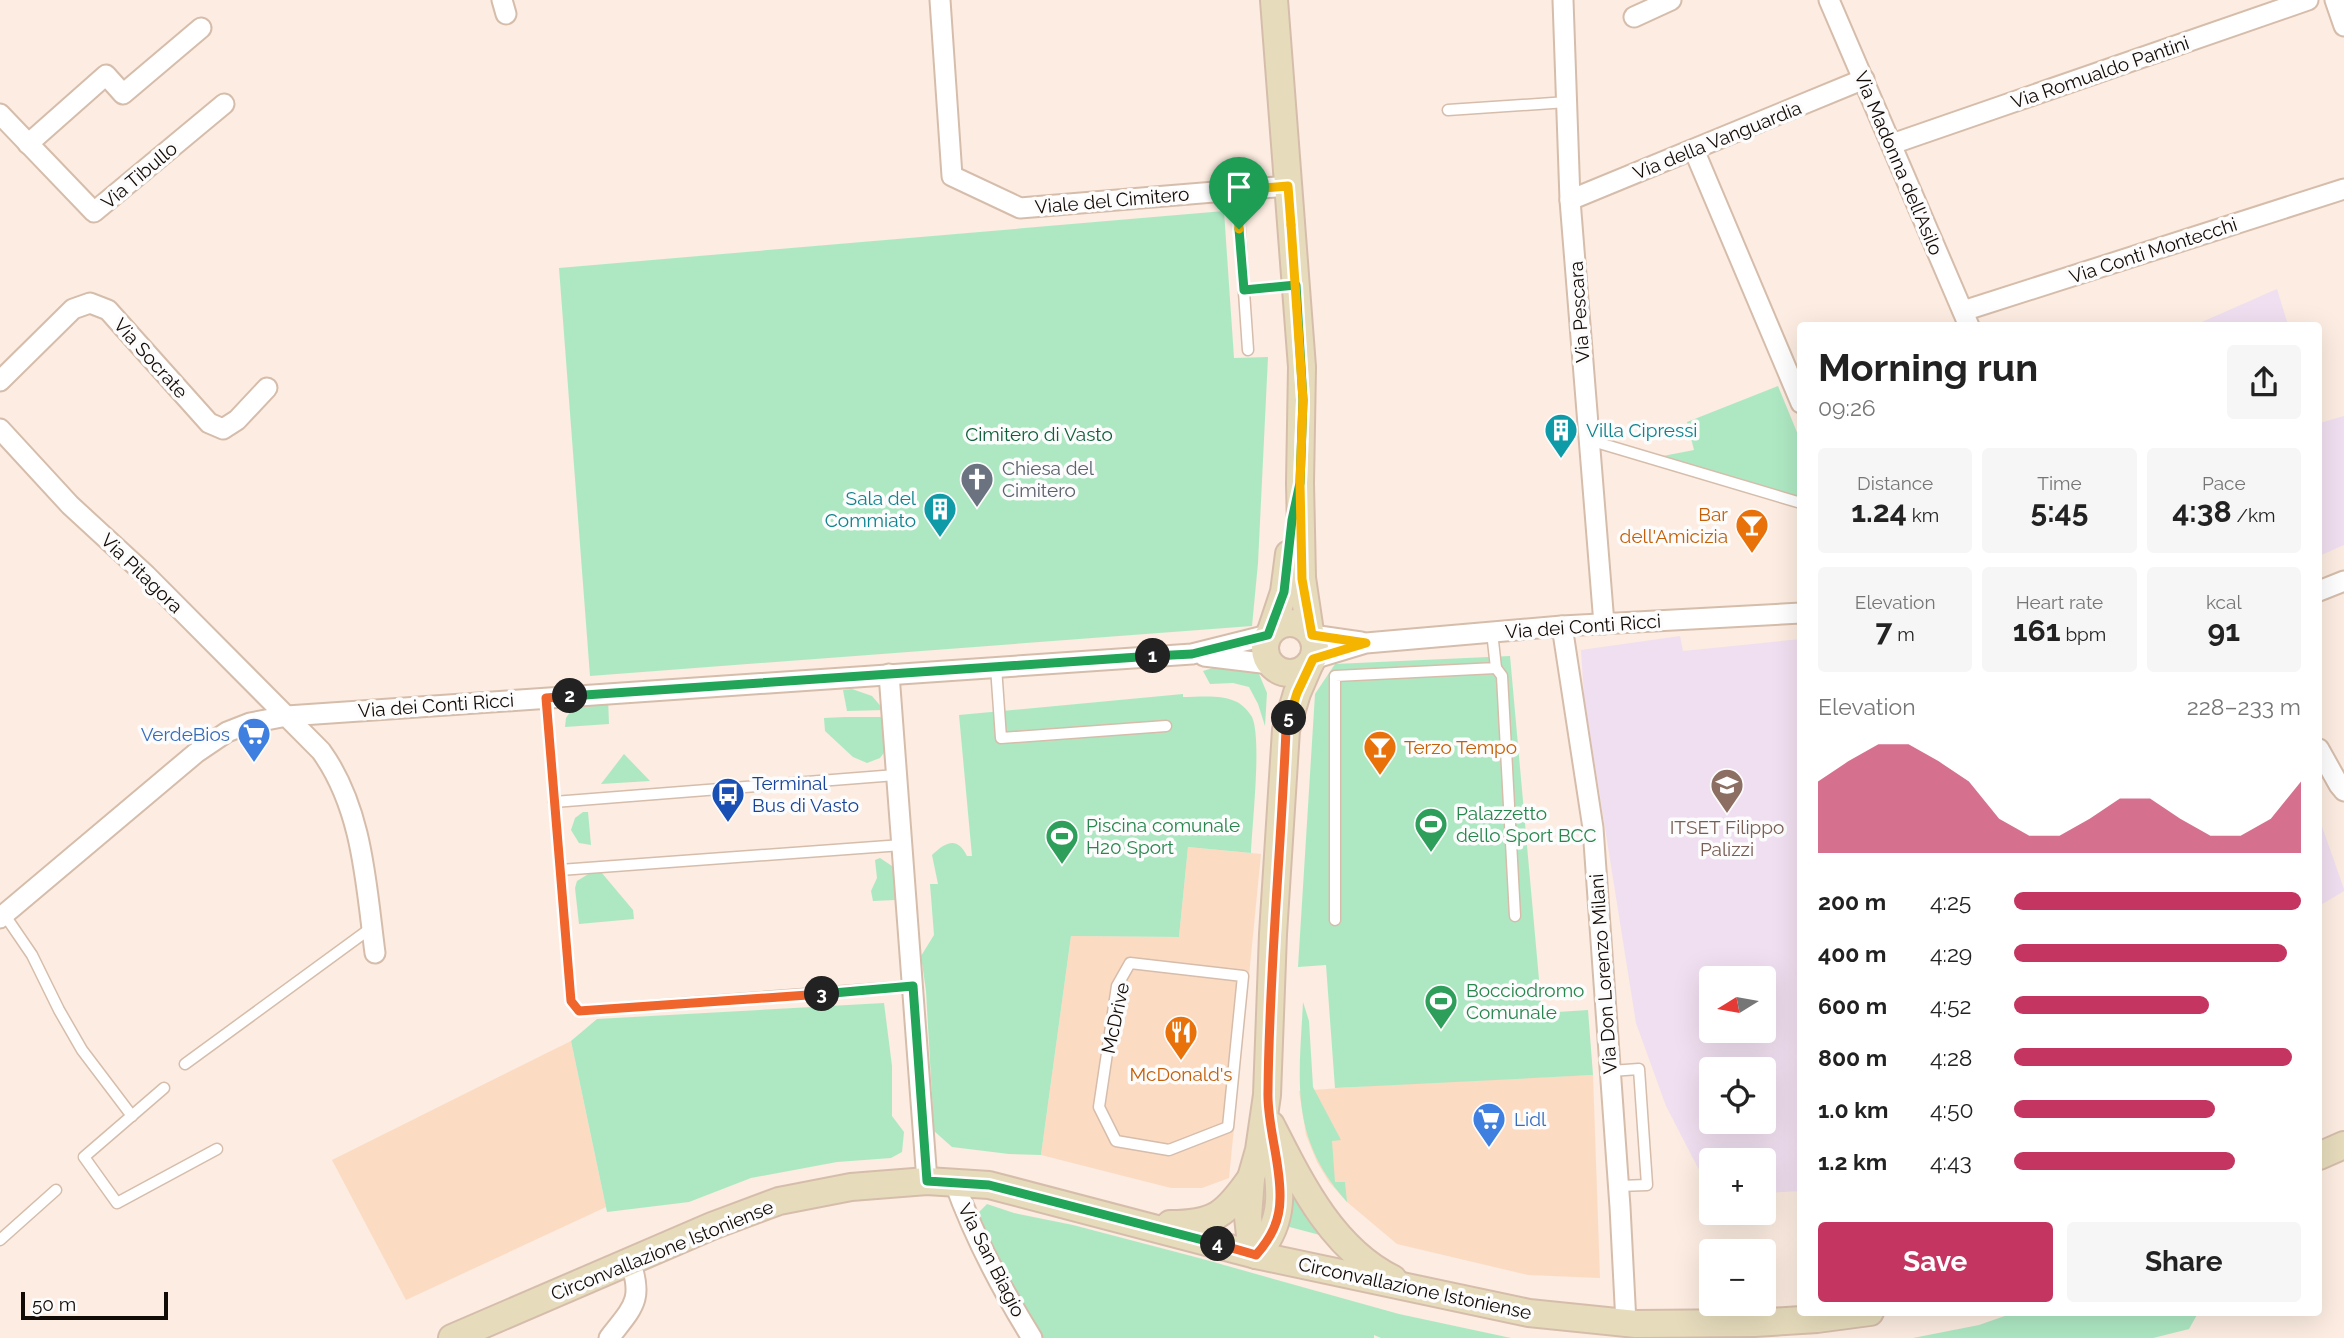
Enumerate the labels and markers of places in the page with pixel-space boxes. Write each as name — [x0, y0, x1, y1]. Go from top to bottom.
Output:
pin — [1209, 157, 1269, 229]
building icon: Villa Cipressi — [1542, 411, 1580, 460]
place label: Villa Cipressi — [1586, 419, 1698, 441]
place label: Chiesa del Cimitero — [1002, 457, 1095, 501]
church icon: Chiesa del Cimitero — [958, 460, 996, 509]
place label: Sala del Commiato — [825, 487, 917, 531]
building icon: Sala del Commiato — [921, 490, 959, 539]
place label: Bar dell'Amicizia — [1620, 503, 1728, 547]
bar icon: Bar dell'Amicizia — [1733, 506, 1771, 555]
pin: 1 — [1136, 638, 1170, 674]
pin: 2 — [552, 678, 588, 714]
pin: 5 — [1272, 700, 1306, 736]
supermarket icon: VerdeBios — [235, 715, 273, 764]
place label: VerdeBios — [141, 723, 230, 745]
bar icon: Terzo Tempo — [1361, 728, 1399, 777]
place label: Terzo Tempo — [1404, 736, 1517, 758]
school or university icon: ITSET Filippo Palizzi — [1708, 766, 1746, 815]
place label: Terminal Bus di Vasto — [752, 772, 859, 816]
bus stop icon: Terminal Bus di Vasto — [709, 775, 747, 824]
place label: Palazzetto dello Sport BCC — [1456, 802, 1596, 846]
sports icon: Palazzetto dello Sport BCC — [1412, 805, 1450, 854]
place label: Piscina comunale H20 Sport — [1086, 814, 1240, 858]
place label: ITSET Filippo Palizzi — [1670, 816, 1784, 860]
sports icon: Piscina comunale H20 Sport — [1043, 817, 1081, 866]
pin: 3 — [804, 976, 840, 1012]
place label: Bocciodromo Comunale — [1466, 979, 1584, 1023]
sports icon: Bocciodromo Comunale — [1422, 982, 1460, 1031]
restaurant icon: McDonald's — [1162, 1013, 1200, 1062]
place label: McDonald's — [1130, 1063, 1233, 1085]
supermarket icon: Lidl — [1470, 1100, 1508, 1149]
place label: Lidl — [1514, 1108, 1547, 1130]
pin: 4 — [1200, 1226, 1236, 1262]

